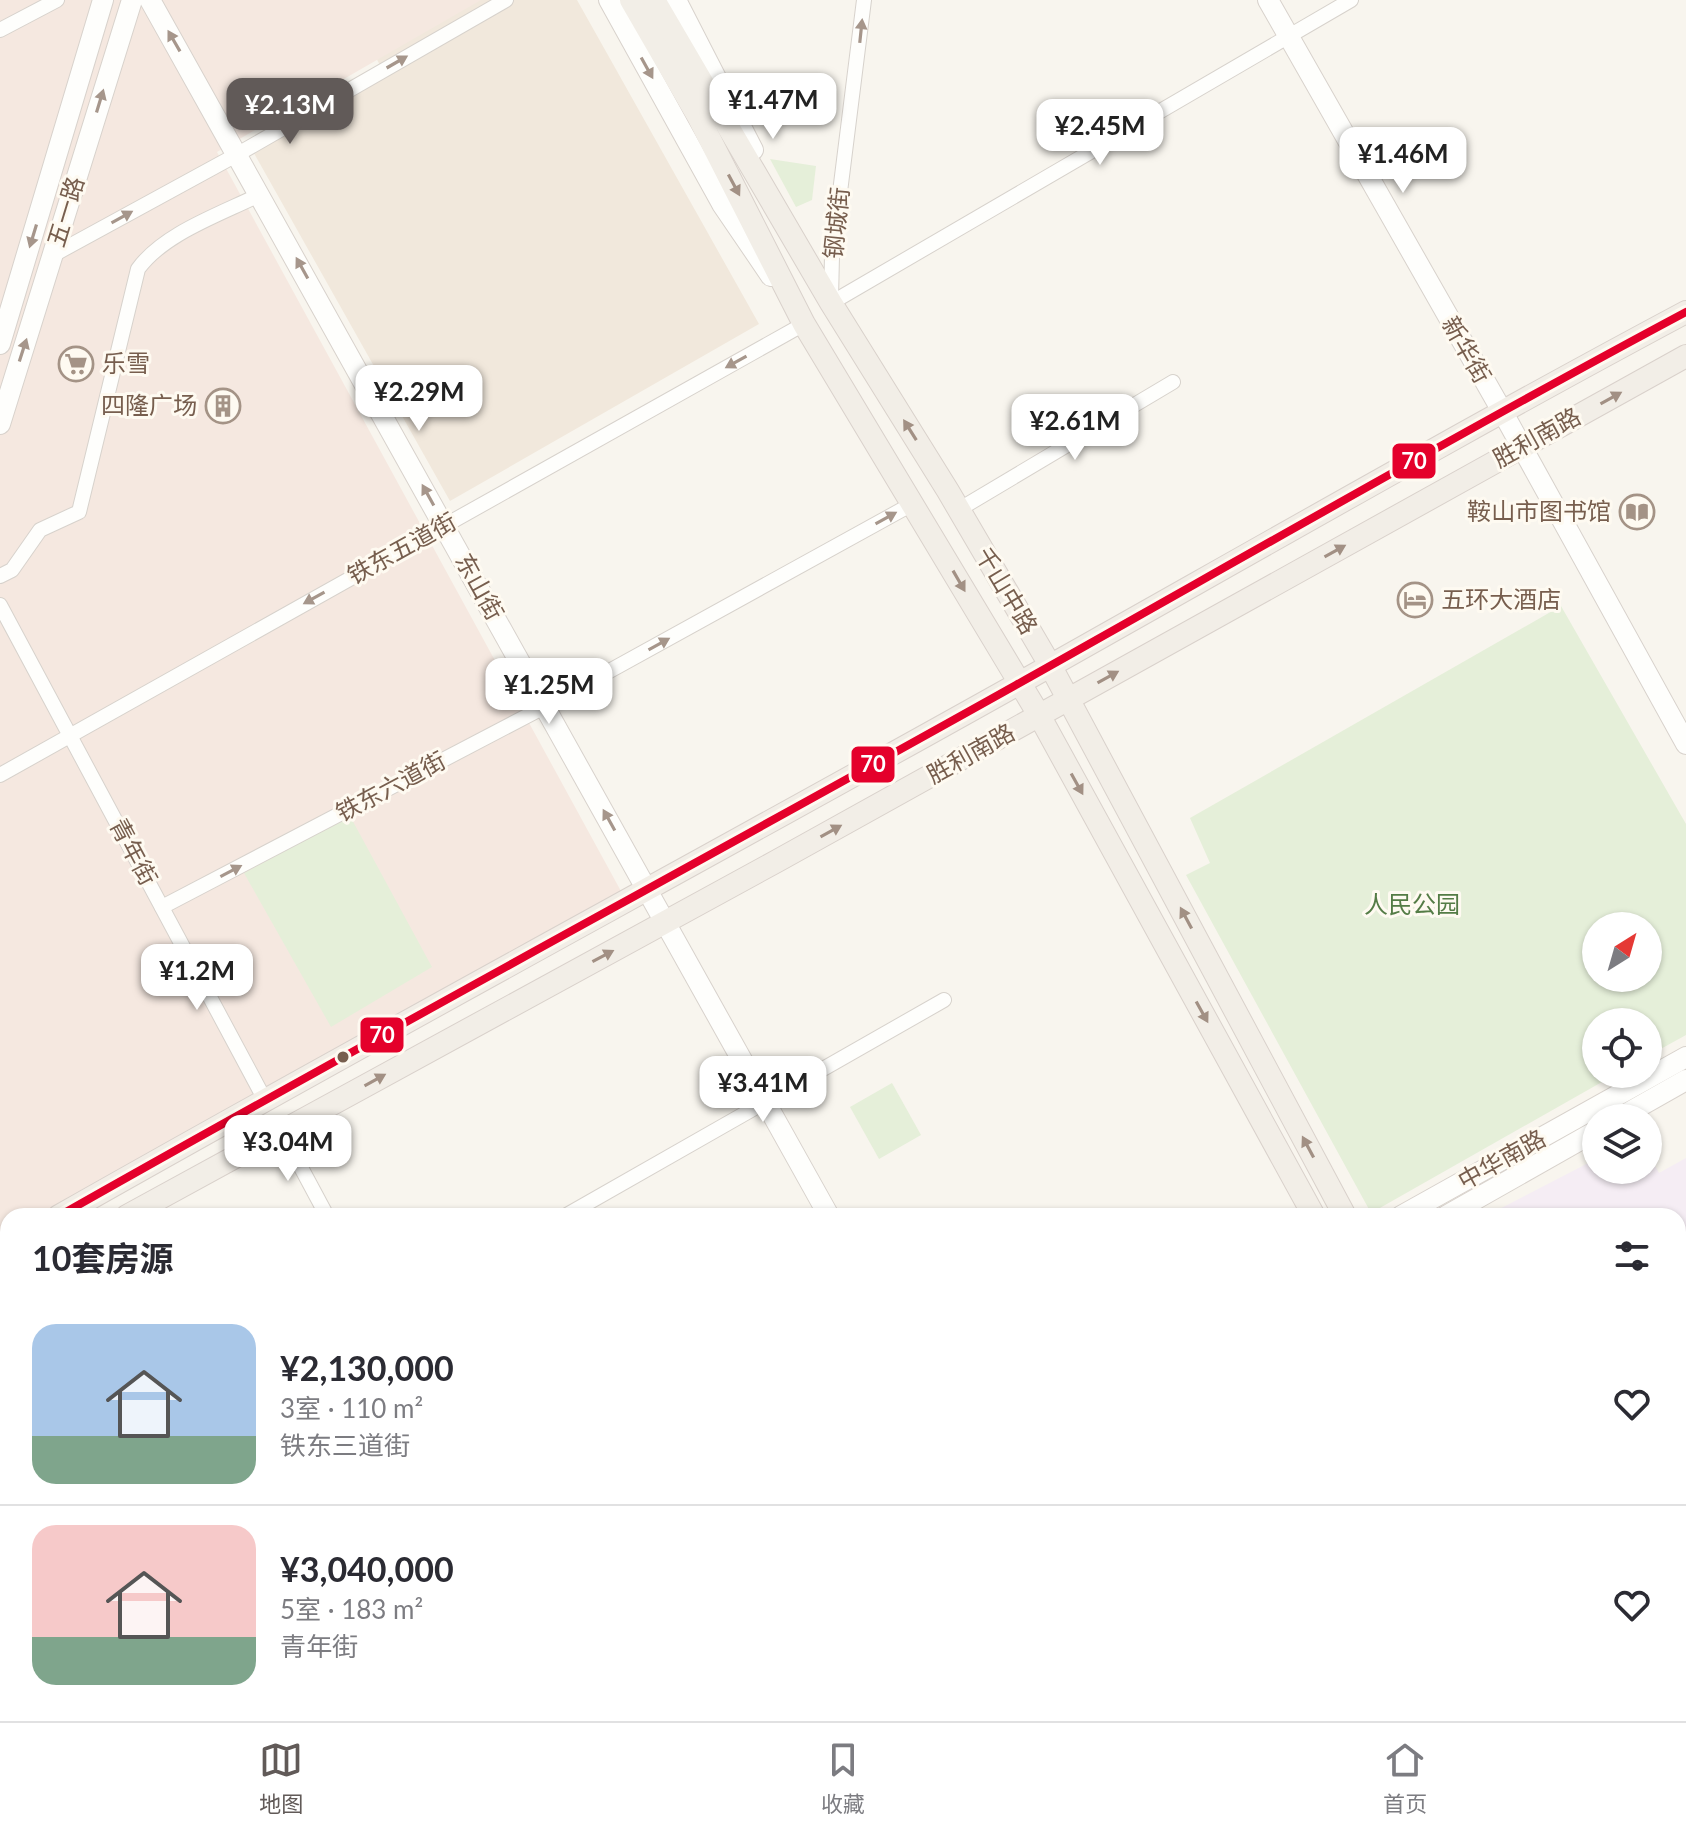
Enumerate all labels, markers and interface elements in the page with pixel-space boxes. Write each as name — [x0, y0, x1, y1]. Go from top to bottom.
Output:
one-way arrow — [855, 18, 868, 43]
one-way arrow — [167, 30, 181, 53]
one-way arrow — [386, 55, 408, 69]
one-way arrow — [640, 57, 654, 80]
pin: ¥1.47M — [708, 73, 838, 141]
pin: ¥2.13M — [225, 78, 355, 146]
text: ¥1.47M — [727, 83, 819, 115]
text: ¥2.13M — [244, 88, 336, 120]
one-way arrow — [95, 89, 107, 113]
pin: ¥2.45M — [1035, 99, 1165, 167]
text: ¥2.45M — [1054, 109, 1146, 141]
pin: ¥1.46M — [1338, 127, 1468, 195]
text: ¥1.46M — [1357, 137, 1449, 169]
street label: 五一路 — [40, 173, 89, 250]
one-way arrow — [727, 173, 741, 196]
street label: 钢城街 — [817, 186, 854, 260]
one-way arrow — [110, 211, 133, 224]
one-way arrow — [26, 224, 39, 248]
one-way arrow — [295, 257, 309, 279]
street label: 新华街 — [1437, 311, 1498, 388]
one-way arrow — [17, 337, 30, 361]
supermarket icon: 乐雪 — [57, 345, 95, 383]
place label: 乐雪 — [102, 348, 150, 377]
one-way arrow — [725, 355, 748, 368]
pin: ¥2.29M — [354, 365, 484, 433]
text: ¥2.29M — [373, 375, 465, 407]
building icon: 四隆广场 — [204, 387, 242, 425]
place label: 四隆广场 — [101, 390, 197, 419]
one-way arrow — [1600, 391, 1622, 405]
pin: ¥2.61M — [1010, 394, 1140, 462]
street label: 胜利南路 — [1487, 401, 1585, 473]
text: ¥2.61M — [1029, 404, 1121, 436]
one-way arrow — [903, 419, 917, 441]
line badge: 70 — [1391, 442, 1437, 480]
text: 70 — [1401, 447, 1427, 474]
one-way arrow — [421, 484, 435, 506]
library icon: 鞍山市图书馆 — [1618, 493, 1656, 531]
place label: 鞍山市图书馆 — [1467, 496, 1611, 525]
street label: 铁东五道街 — [342, 506, 461, 589]
one-way arrow — [875, 511, 898, 525]
street label: 千山中路 — [970, 542, 1044, 639]
one-way arrow — [1324, 544, 1346, 558]
street label: 东山街 — [450, 548, 510, 625]
one-way arrow — [952, 570, 966, 592]
hotel icon: 五环大酒店 — [1396, 581, 1434, 619]
place label: 五环大酒店 — [1441, 584, 1561, 613]
one-way arrow — [303, 591, 325, 605]
one-way arrow — [647, 637, 670, 650]
pin: ¥1.25M — [484, 658, 614, 726]
text: ¥1.25M — [503, 668, 595, 700]
one-way arrow — [1096, 671, 1119, 684]
street label: 胜利南路 — [921, 717, 1019, 789]
street label: 铁东六道街 — [331, 745, 450, 827]
line badge: 70 — [850, 745, 896, 784]
text: 70 — [860, 750, 886, 777]
one-way arrow — [1070, 773, 1084, 795]
one-way arrow — [602, 809, 616, 831]
street label: 青年街 — [105, 813, 164, 890]
one-way arrow — [820, 824, 842, 838]
one-way arrow — [220, 864, 243, 877]
park label: 人民公园 — [1364, 889, 1460, 918]
one-way arrow — [1179, 907, 1193, 929]
north arrow — [1582, 912, 1662, 992]
map controls — [1582, 912, 1662, 1184]
pin: ¥1.2M — [141, 944, 253, 1012]
one-way arrow — [592, 950, 614, 964]
text: ¥1.2M — [159, 954, 235, 986]
one-way arrow — [1195, 1000, 1209, 1023]
button: locate — [1582, 1008, 1662, 1088]
line badge: 70 — [359, 1016, 405, 1054]
text: 70 — [369, 1021, 395, 1048]
unlabelled marker — [335, 1049, 351, 1065]
pin: ¥3.41M — [698, 1056, 828, 1124]
text: ¥3.41M — [717, 1066, 809, 1098]
one-way arrow — [363, 1073, 386, 1087]
button: layers — [1582, 1104, 1662, 1184]
pin: ¥3.04M — [223, 1115, 353, 1183]
street label: 中华南路 — [1452, 1123, 1550, 1195]
text: ¥3.04M — [242, 1125, 334, 1157]
one-way arrow — [1302, 1136, 1315, 1159]
icon: filters — [1610, 1234, 1654, 1278]
text: 10套房源 — [32, 1237, 173, 1278]
text: ¥2,130,000 — [280, 1347, 454, 1388]
icon: home — [96, 1356, 192, 1452]
icon: heart — [1610, 1382, 1654, 1426]
text: 3室 · 110 m² — [280, 1392, 423, 1424]
text: 铁东三道街 — [280, 1429, 410, 1461]
text: ¥3,040,000 — [280, 1548, 454, 1589]
icon: home — [96, 1557, 192, 1653]
icon: heart — [1610, 1583, 1654, 1627]
text: 5室 · 183 m² — [280, 1593, 423, 1625]
text: 青年街 — [280, 1630, 358, 1662]
tab: 地图 — [259, 1738, 303, 1818]
tab: 收藏 — [821, 1738, 865, 1818]
tab: 首页 — [1383, 1738, 1427, 1818]

